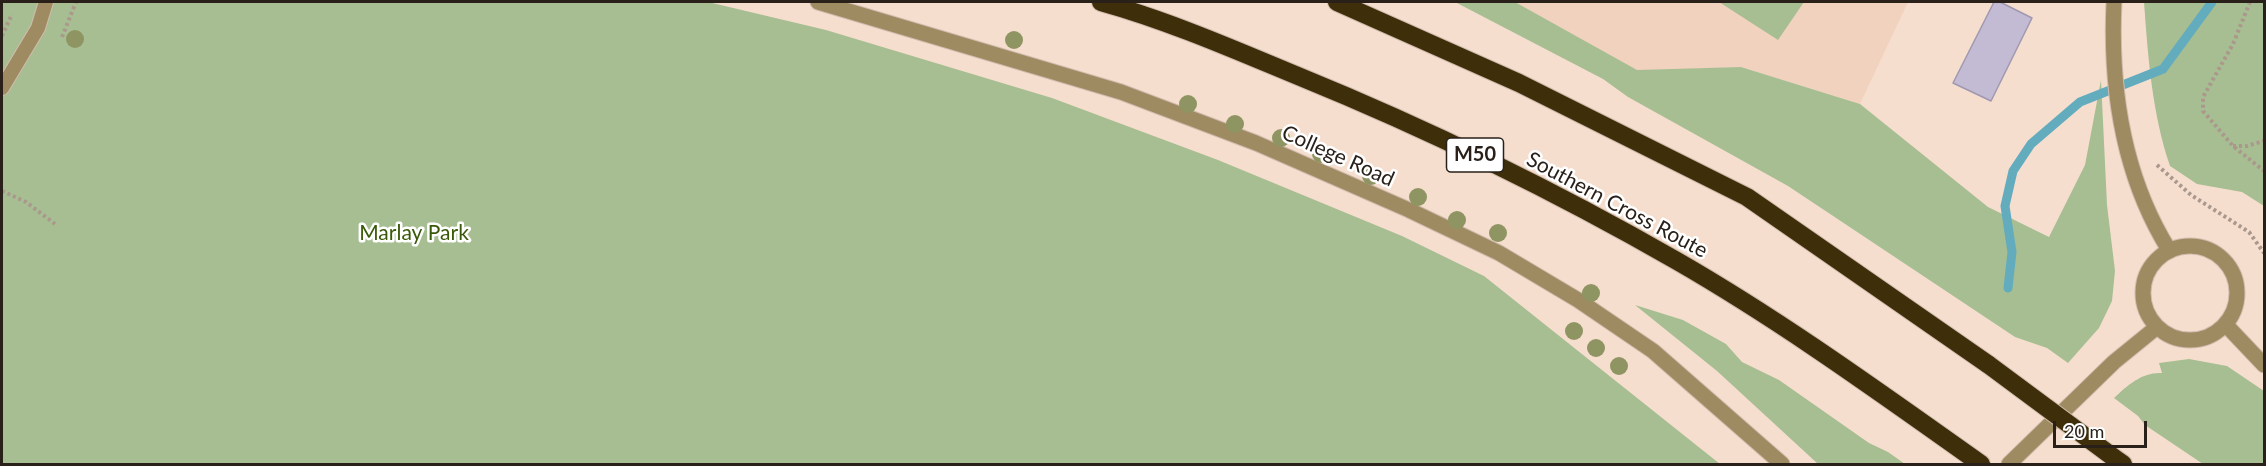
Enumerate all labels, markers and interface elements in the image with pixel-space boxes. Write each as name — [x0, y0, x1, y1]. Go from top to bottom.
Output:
street label: College Road — [1278, 120, 1398, 192]
road number: M50 — [1446, 138, 1504, 172]
street label: Southern Cross Route — [1522, 147, 1712, 263]
park label: Marlay Park — [359, 220, 469, 246]
scale bar — [2056, 409, 2150, 447]
text: 20 m — [2064, 420, 2104, 442]

